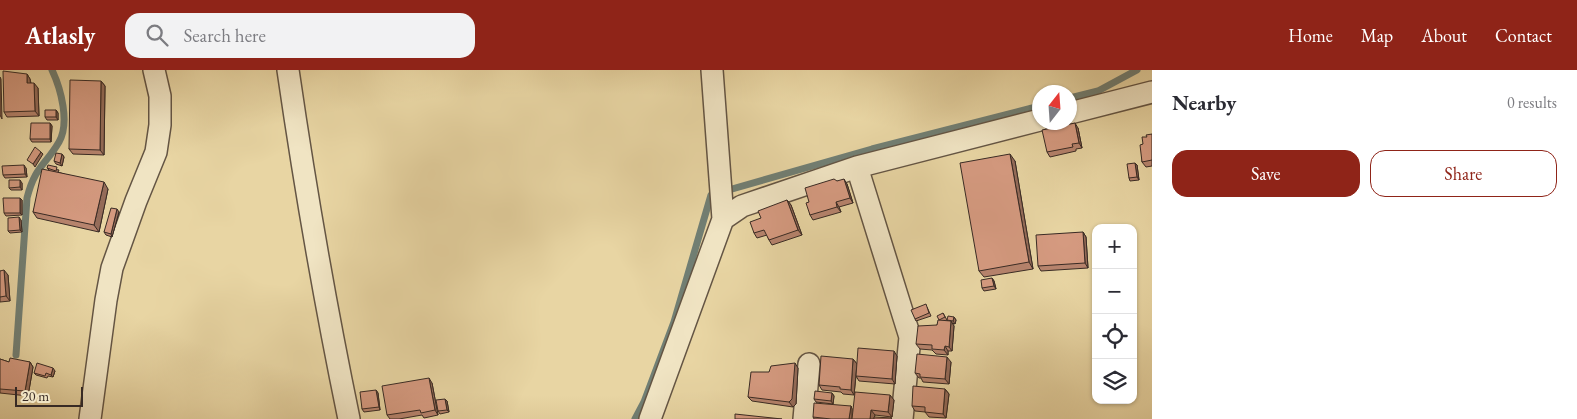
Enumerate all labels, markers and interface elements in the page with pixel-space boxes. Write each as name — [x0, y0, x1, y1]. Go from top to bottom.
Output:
search box — [125, 13, 475, 58]
text: Atlasly — [25, 20, 95, 51]
icon: search — [143, 21, 171, 49]
text: Search here — [183, 23, 266, 48]
text: Home — [1288, 24, 1333, 47]
text: Map — [1361, 24, 1393, 47]
text: About — [1421, 24, 1467, 47]
text: Contact — [1495, 24, 1552, 47]
north arrow — [1032, 85, 1077, 130]
text: Nearby — [1172, 89, 1236, 116]
text: 0 results — [1507, 92, 1557, 113]
button: Save — [1172, 150, 1360, 197]
button: Share — [1370, 150, 1557, 197]
map controls — [1092, 224, 1137, 404]
button: + — [1092, 224, 1137, 269]
button: − — [1092, 269, 1137, 314]
button: locate — [1092, 314, 1137, 359]
button: layers — [1092, 359, 1137, 404]
scale bar — [15, 384, 82, 407]
text: 20 m — [22, 387, 49, 405]

